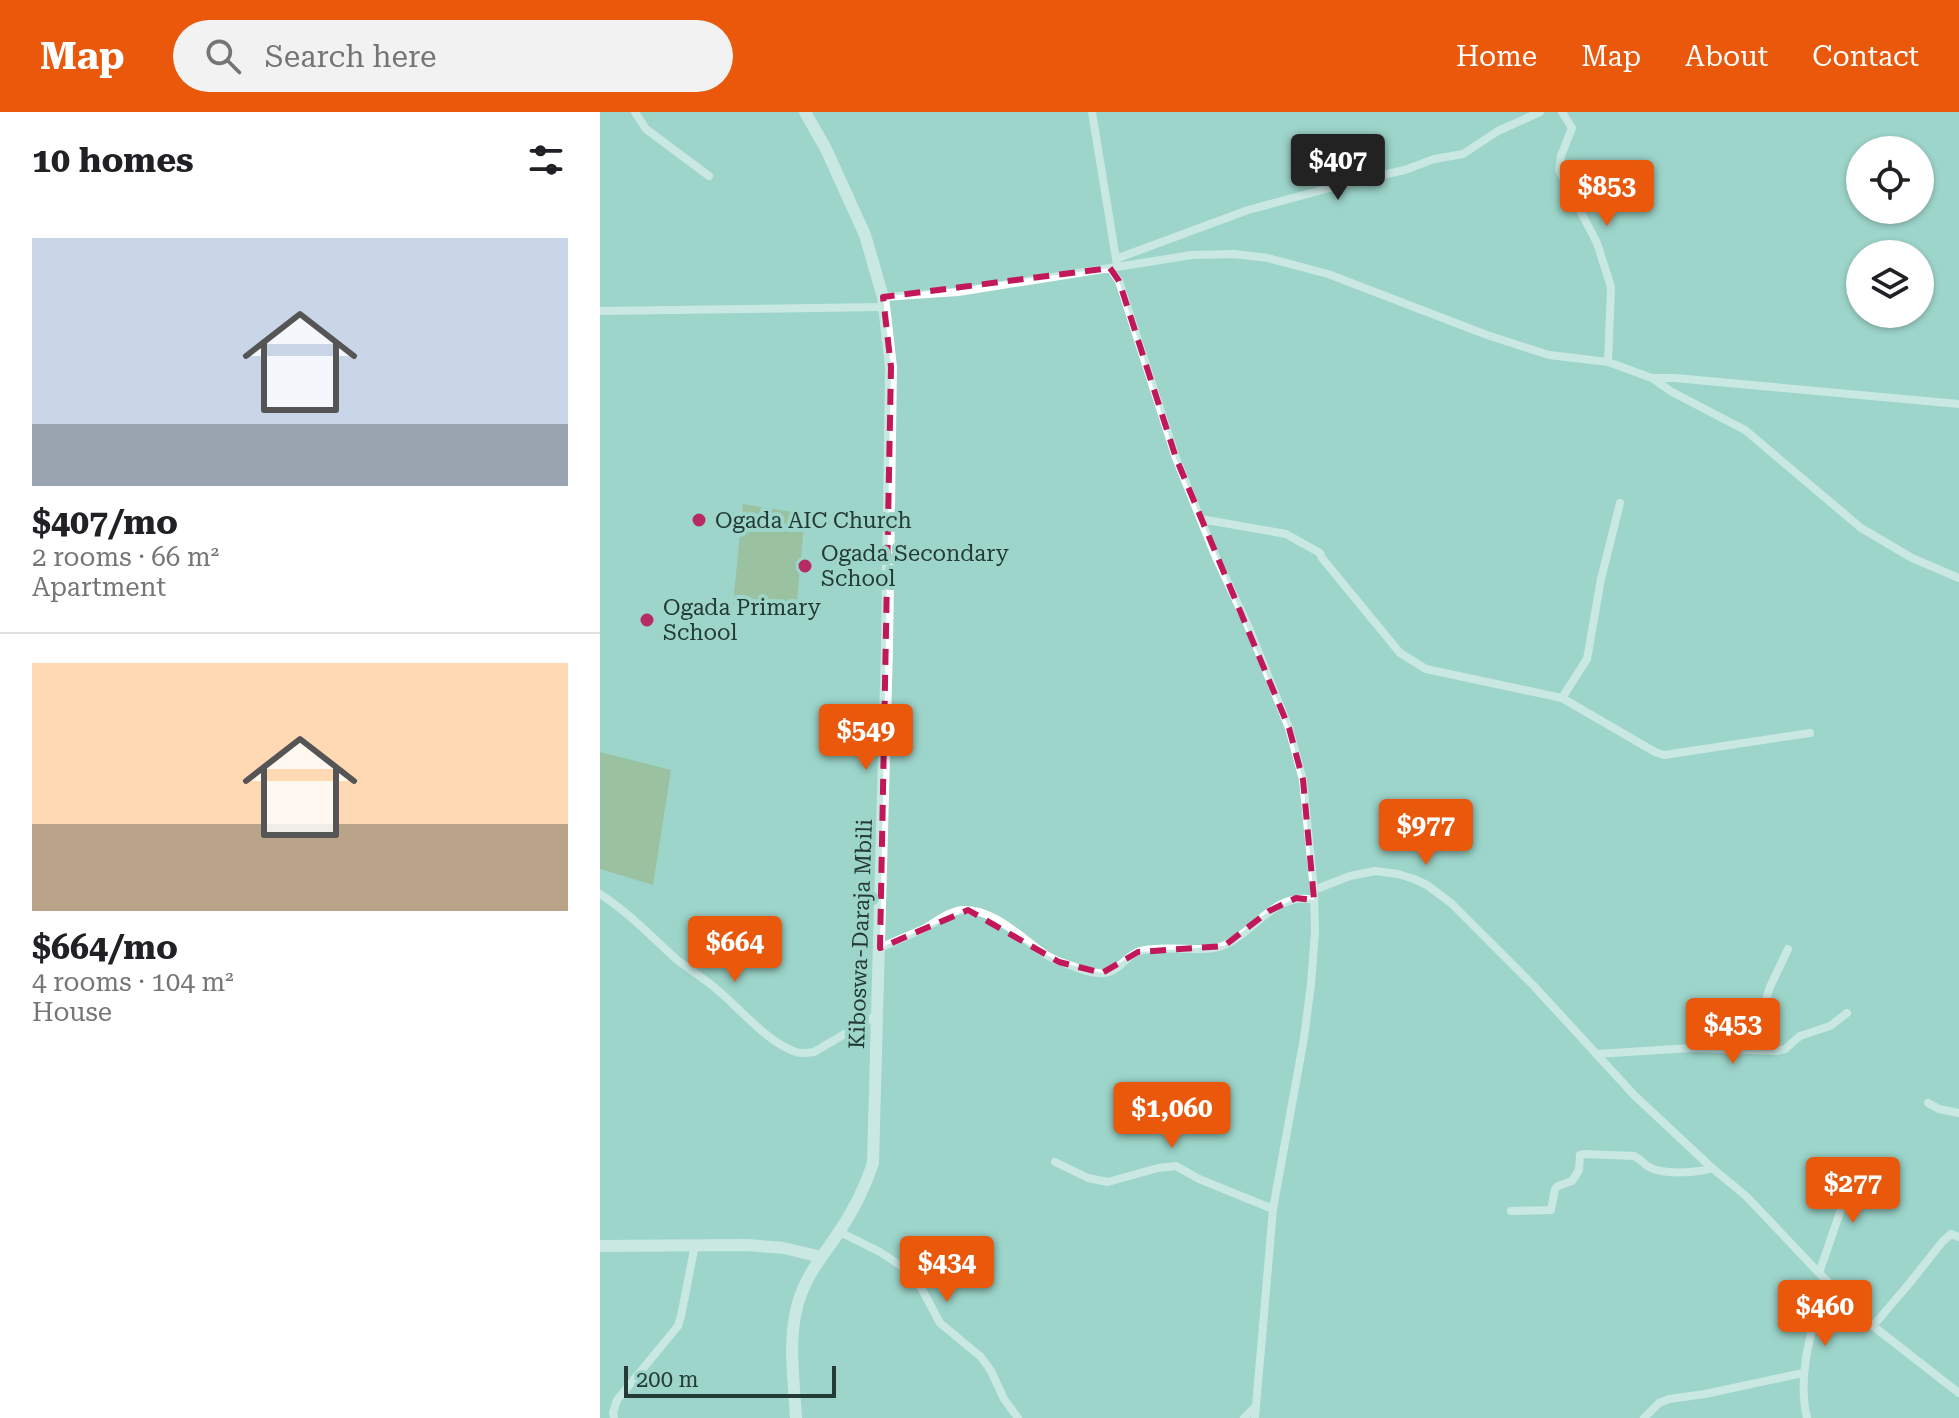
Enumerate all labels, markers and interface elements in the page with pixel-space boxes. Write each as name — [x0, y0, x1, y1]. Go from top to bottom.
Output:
search box — [173, 20, 733, 92]
text: Map — [40, 34, 125, 78]
icon: search — [201, 34, 245, 78]
text: Search here — [265, 39, 437, 74]
text: Home — [1456, 40, 1537, 73]
text: Map — [1581, 40, 1641, 73]
text: About — [1685, 40, 1768, 73]
text: Contact — [1812, 40, 1919, 73]
pin: $407 — [1291, 134, 1385, 202]
map controls — [1846, 136, 1934, 328]
button: locate — [1846, 136, 1934, 224]
icon: filters — [524, 138, 568, 182]
text: 10 homes — [32, 140, 194, 180]
text: $407 — [1309, 145, 1367, 175]
pin: $853 — [1560, 160, 1654, 228]
text: $853 — [1578, 171, 1636, 201]
button: layers — [1846, 240, 1934, 328]
icon: home — [228, 290, 372, 434]
text: $407/mo — [32, 502, 178, 542]
place label: Ogada AIC Church — [715, 508, 912, 533]
marker: Ogada AIC Church — [690, 511, 708, 529]
place label: Ogada Secondary School — [821, 541, 1009, 591]
text: 2 rooms · 66 m² — [32, 542, 219, 572]
marker: Ogada Secondary School — [796, 557, 814, 575]
text: Apartment — [32, 572, 166, 602]
place label: Ogada Primary School — [663, 595, 821, 645]
marker: Ogada Primary School — [638, 611, 656, 629]
pin: $549 — [819, 704, 913, 772]
icon: home — [228, 715, 372, 859]
text: $549 — [837, 715, 895, 745]
pin: $977 — [1379, 799, 1473, 867]
text: $977 — [1397, 810, 1455, 840]
street label: Kiboswa-Daraja Mbili — [844, 819, 877, 1049]
pin: $664 — [688, 916, 782, 984]
text: $664/mo — [32, 927, 178, 967]
text: $664 — [706, 927, 764, 957]
text: 4 rooms · 104 m² — [32, 967, 234, 997]
text: House — [32, 997, 112, 1027]
pin: $453 — [1686, 998, 1780, 1066]
text: $453 — [1704, 1009, 1762, 1039]
pin: $1,060 — [1107, 1082, 1237, 1150]
text: $1,060 — [1131, 1093, 1213, 1123]
pin: $277 — [1806, 1157, 1900, 1225]
text: $277 — [1824, 1168, 1882, 1198]
pin: $434 — [900, 1236, 994, 1304]
text: $434 — [918, 1247, 976, 1277]
pin: $460 — [1778, 1280, 1872, 1348]
text: $460 — [1796, 1291, 1854, 1321]
scale bar — [624, 1362, 836, 1398]
text: 200 m — [636, 1367, 699, 1392]

